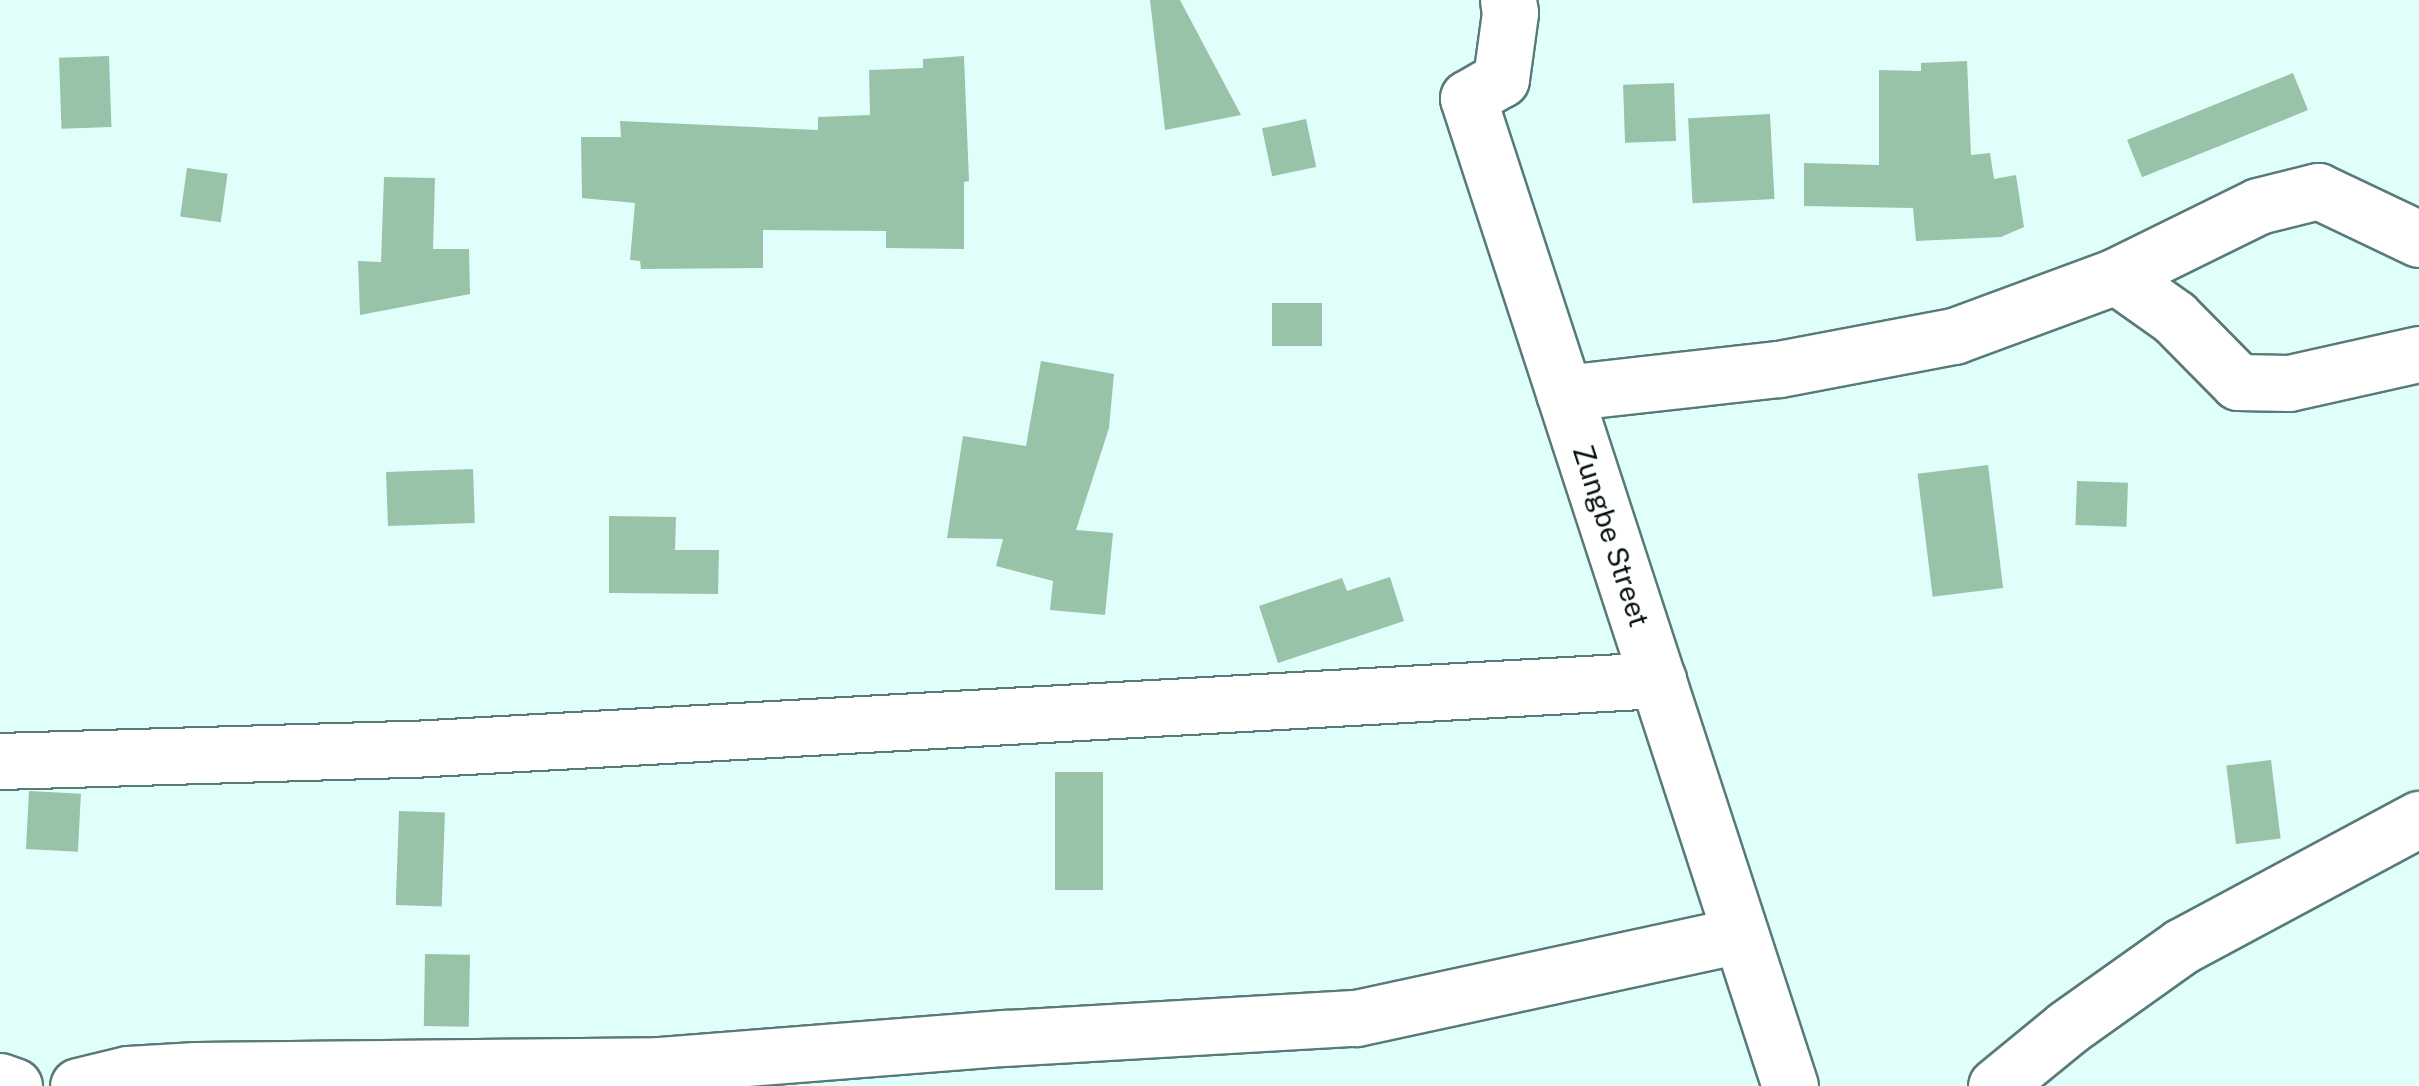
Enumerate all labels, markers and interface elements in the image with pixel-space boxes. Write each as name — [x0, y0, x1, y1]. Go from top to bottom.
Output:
street label: Zungbe Street — [1566, 441, 1656, 631]

